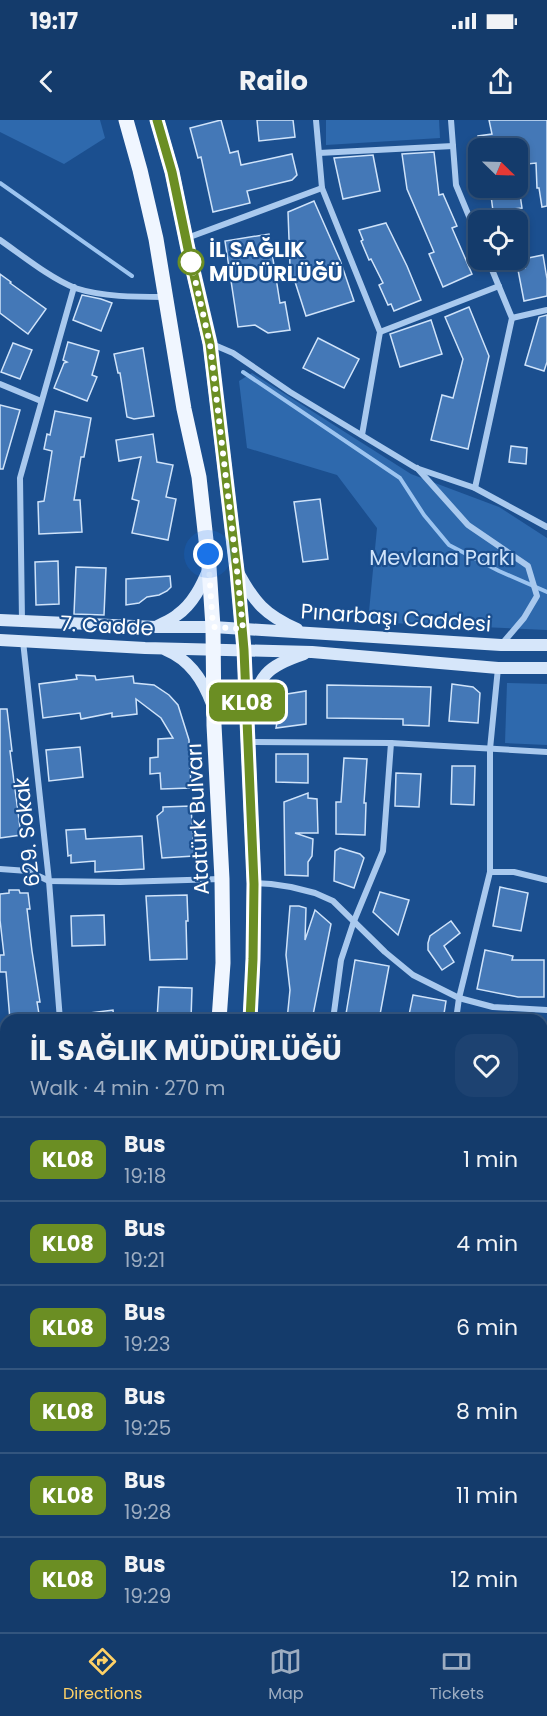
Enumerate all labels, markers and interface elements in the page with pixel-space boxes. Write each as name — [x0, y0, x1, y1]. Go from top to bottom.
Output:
text: 19:17 — [30, 6, 78, 37]
text: Railo — [239, 62, 308, 99]
icon: back — [30, 65, 63, 98]
icon: share — [484, 65, 517, 98]
north arrow — [468, 138, 528, 198]
map controls — [468, 138, 528, 270]
button: locate — [468, 210, 528, 270]
place label: İL SAĞLIK MÜDÜRLÜĞÜ — [209, 235, 342, 288]
marker: İL SAĞLIK MÜDÜRLÜĞÜ — [178, 249, 204, 275]
your location — [193, 539, 223, 569]
park label: Mevlana Parkı — [369, 543, 515, 572]
street label: Pınarbaşı Caddesi — [300, 596, 492, 639]
street label: 7. Cadde — [60, 609, 154, 642]
line badge: KL08 — [205, 682, 289, 722]
text: KL08 — [221, 688, 273, 717]
street label: Atatürk Bulvarı — [179, 742, 216, 896]
street label: 629. Sokak — [6, 776, 47, 888]
text: İL SAĞLIK MÜDÜRLÜĞÜ — [30, 1031, 342, 1070]
button: heart — [455, 1034, 518, 1097]
text: Walk · 4 min · 270 m — [30, 1074, 225, 1102]
text: Bus — [124, 1129, 166, 1160]
text: 1 min — [463, 1144, 518, 1175]
text: KL08 — [42, 1145, 94, 1174]
text: 19:18 — [124, 1162, 166, 1190]
text: Bus — [124, 1213, 166, 1244]
text: 4 min — [456, 1228, 518, 1259]
text: KL08 — [42, 1229, 94, 1258]
text: 19:21 — [124, 1246, 165, 1274]
text: Bus — [124, 1297, 166, 1328]
text: 6 min — [456, 1312, 518, 1343]
text: KL08 — [42, 1313, 94, 1342]
text: 19:23 — [124, 1330, 171, 1358]
text: Bus — [124, 1381, 166, 1412]
text: 8 min — [456, 1396, 518, 1427]
text: KL08 — [42, 1397, 94, 1426]
text: 19:25 — [124, 1414, 171, 1442]
text: Bus — [124, 1465, 166, 1496]
text: 11 min — [456, 1480, 518, 1511]
text: KL08 — [42, 1481, 94, 1510]
text: 19:28 — [124, 1498, 171, 1526]
text: Bus — [124, 1549, 166, 1580]
text: 12 min — [450, 1564, 518, 1595]
text: KL08 — [42, 1565, 94, 1594]
text: 19:29 — [124, 1582, 171, 1610]
tab: Directions — [63, 1645, 142, 1706]
tab: Map — [268, 1645, 304, 1706]
tab: Tickets — [429, 1645, 484, 1706]

